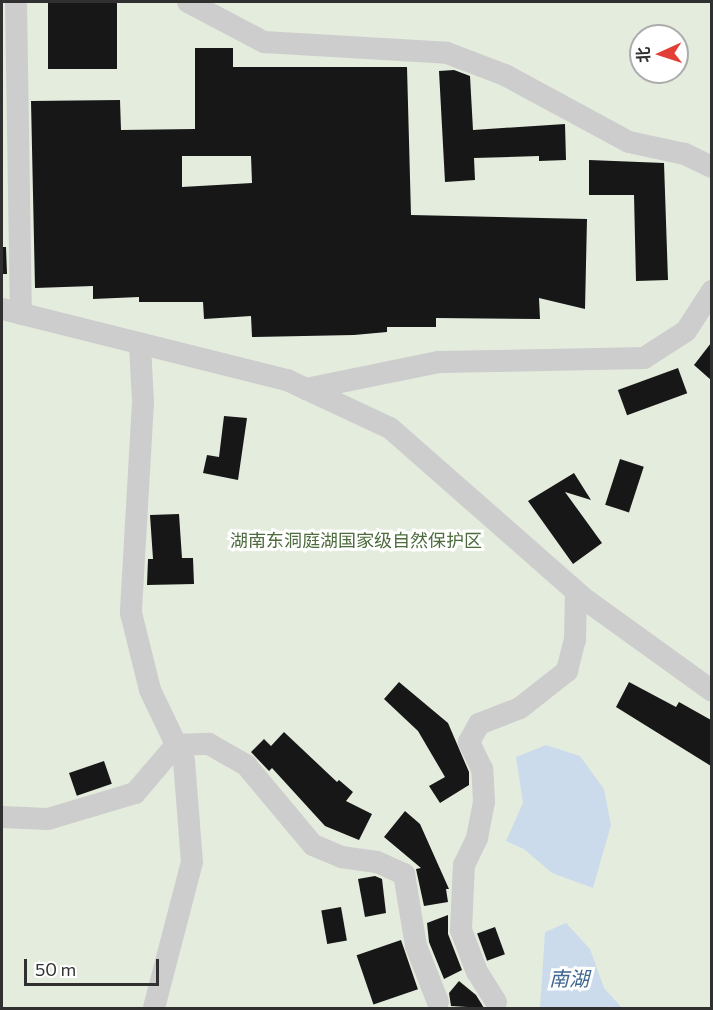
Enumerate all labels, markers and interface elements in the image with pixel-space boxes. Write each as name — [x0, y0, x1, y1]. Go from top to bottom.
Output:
north arrow — [629, 24, 689, 84]
text: 北 — [633, 46, 652, 63]
park label: 湖南东洞庭湖国家级自然保护区 — [230, 529, 482, 551]
scale bar — [27, 947, 162, 985]
text: 50 m — [35, 958, 76, 980]
water label: 南湖 — [549, 966, 589, 990]

